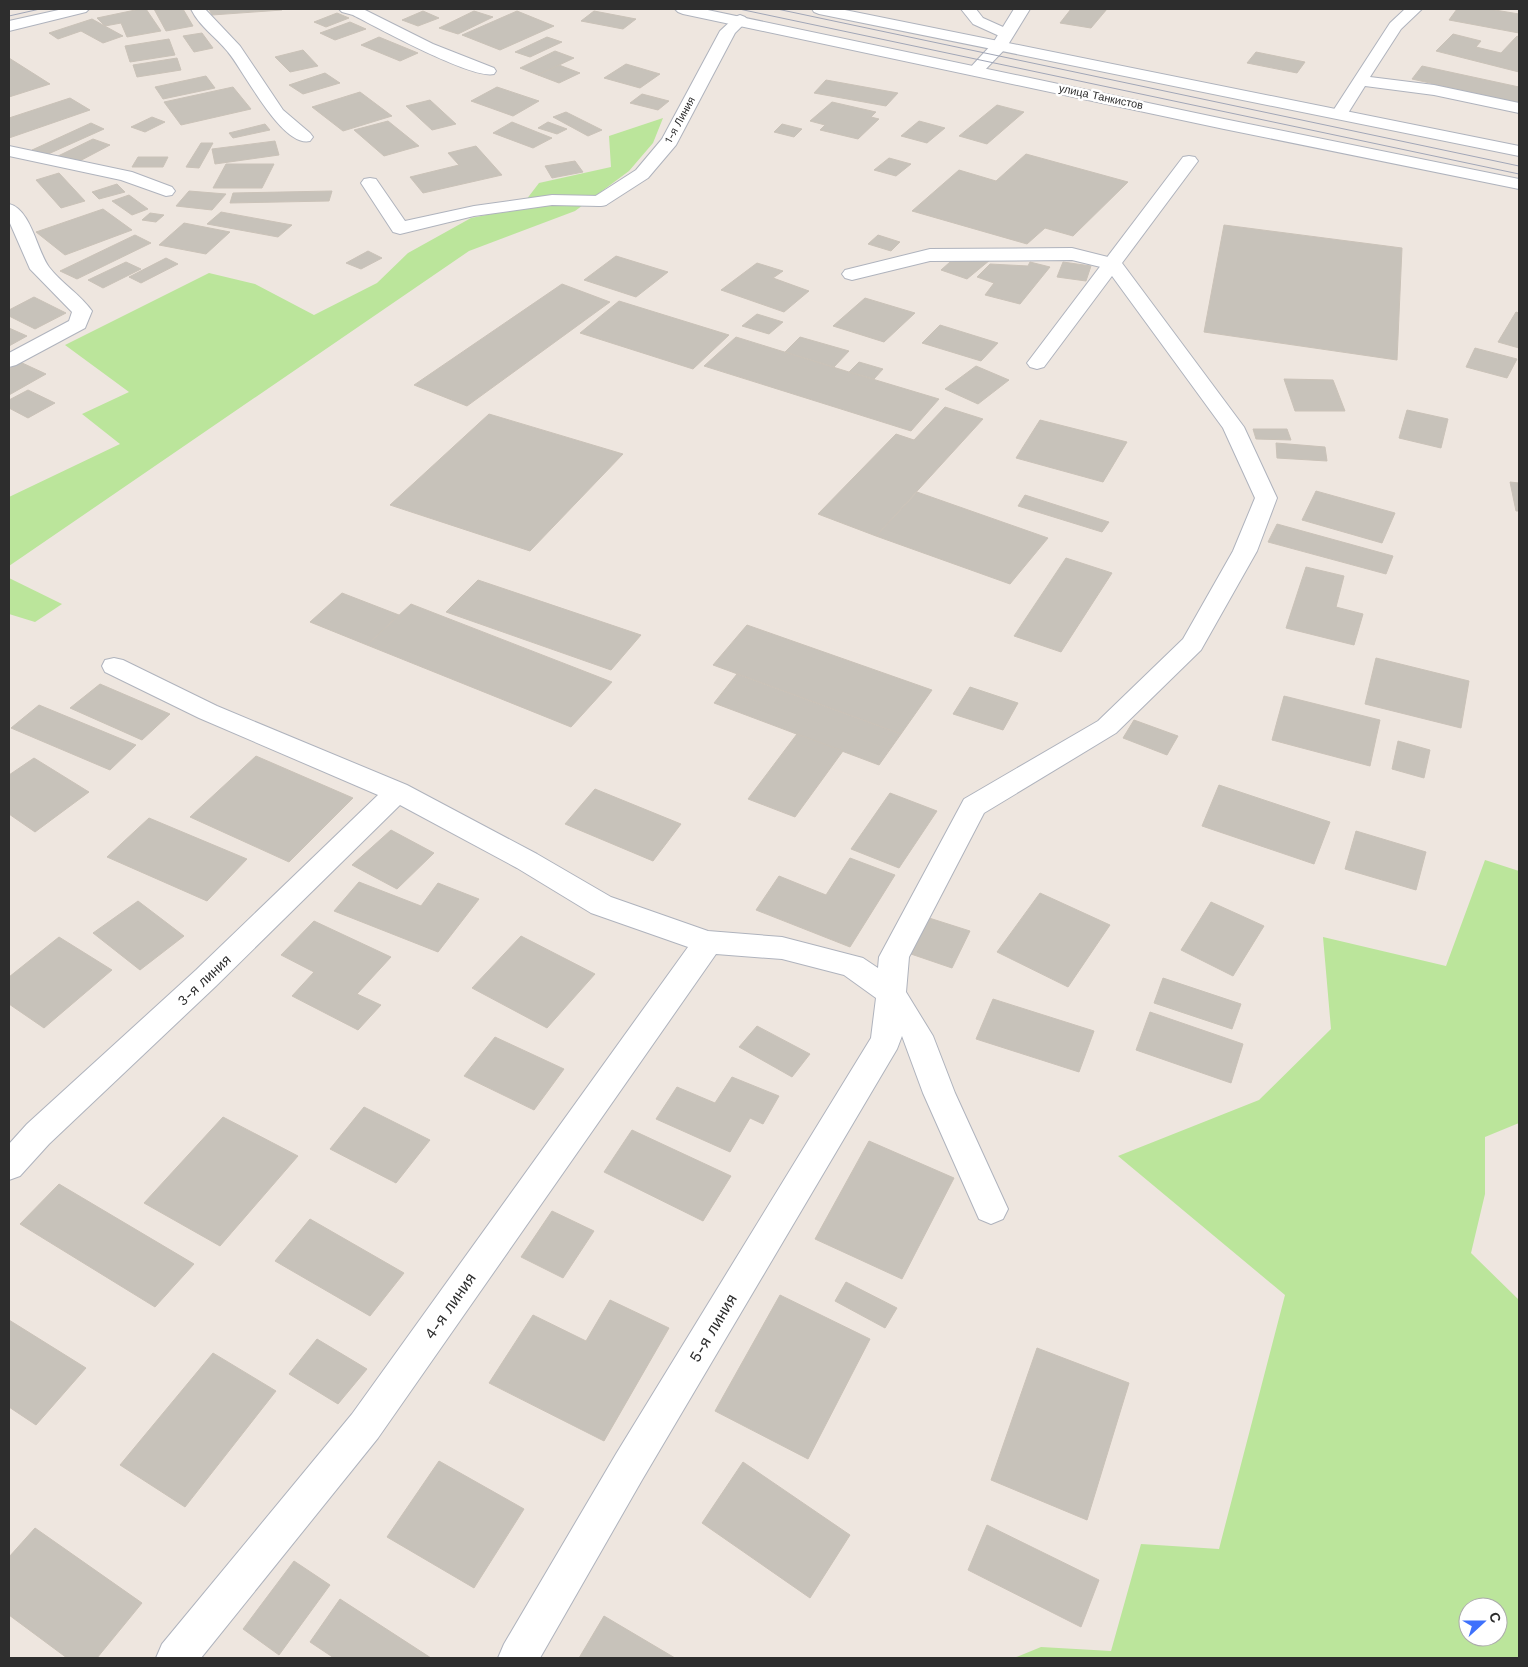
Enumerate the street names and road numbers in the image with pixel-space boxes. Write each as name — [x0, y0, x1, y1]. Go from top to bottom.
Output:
street label: улица Танкистов — [1058, 82, 1144, 112]
street label: 1-я Линия — [662, 94, 698, 146]
street label: 3-я линия — [174, 951, 234, 1009]
street label: 4-я линия — [420, 1269, 480, 1343]
street label: 5-я линия — [685, 1290, 741, 1366]

